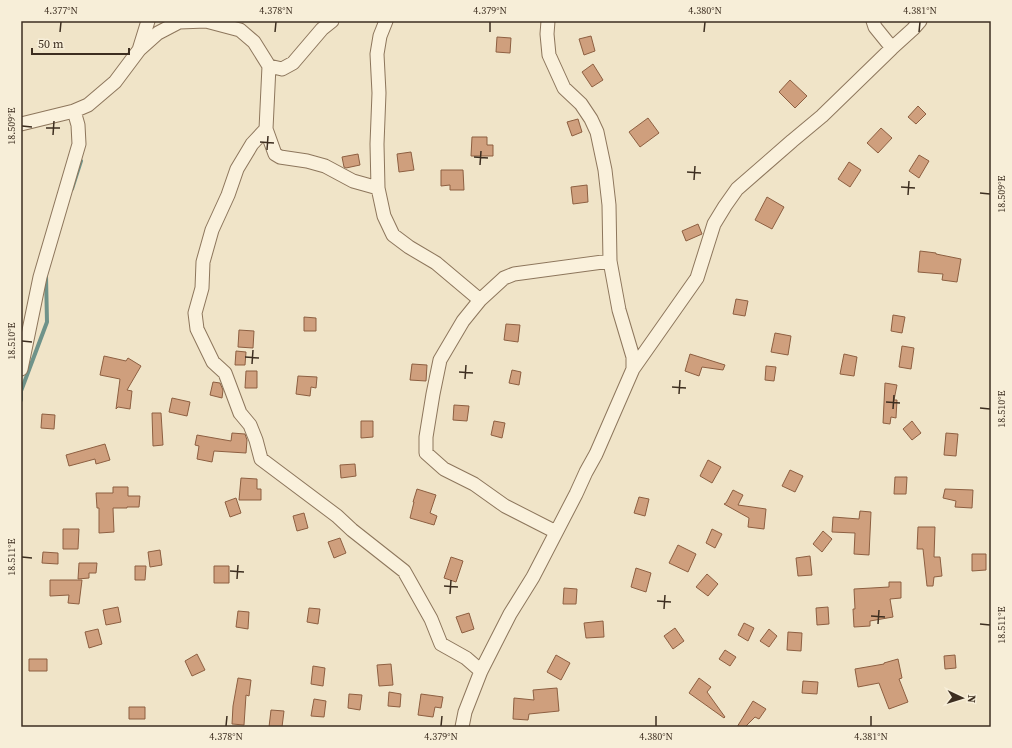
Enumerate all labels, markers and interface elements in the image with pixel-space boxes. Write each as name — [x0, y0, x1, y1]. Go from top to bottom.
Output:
text: 4.377°N — [44, 4, 78, 17]
text: 4.378°N — [259, 4, 293, 17]
text: 4.379°N — [473, 4, 507, 17]
text: 4.380°N — [688, 4, 722, 17]
text: 4.381°N — [903, 4, 937, 17]
scale bar — [32, 30, 129, 56]
text: 50 m — [38, 36, 64, 52]
text: 18.509°E — [5, 107, 18, 145]
text: 18.509°E — [995, 175, 1008, 213]
text: 18.510°E — [5, 322, 18, 360]
text: 18.510°E — [995, 390, 1008, 428]
text: 18.511°E — [5, 538, 18, 576]
text: 18.511°E — [995, 606, 1008, 644]
north arrow — [942, 678, 982, 718]
text: N — [964, 694, 979, 703]
text: 4.378°N — [209, 730, 243, 743]
text: 4.379°N — [424, 730, 458, 743]
text: 4.380°N — [639, 730, 673, 743]
text: 4.381°N — [854, 730, 888, 743]

